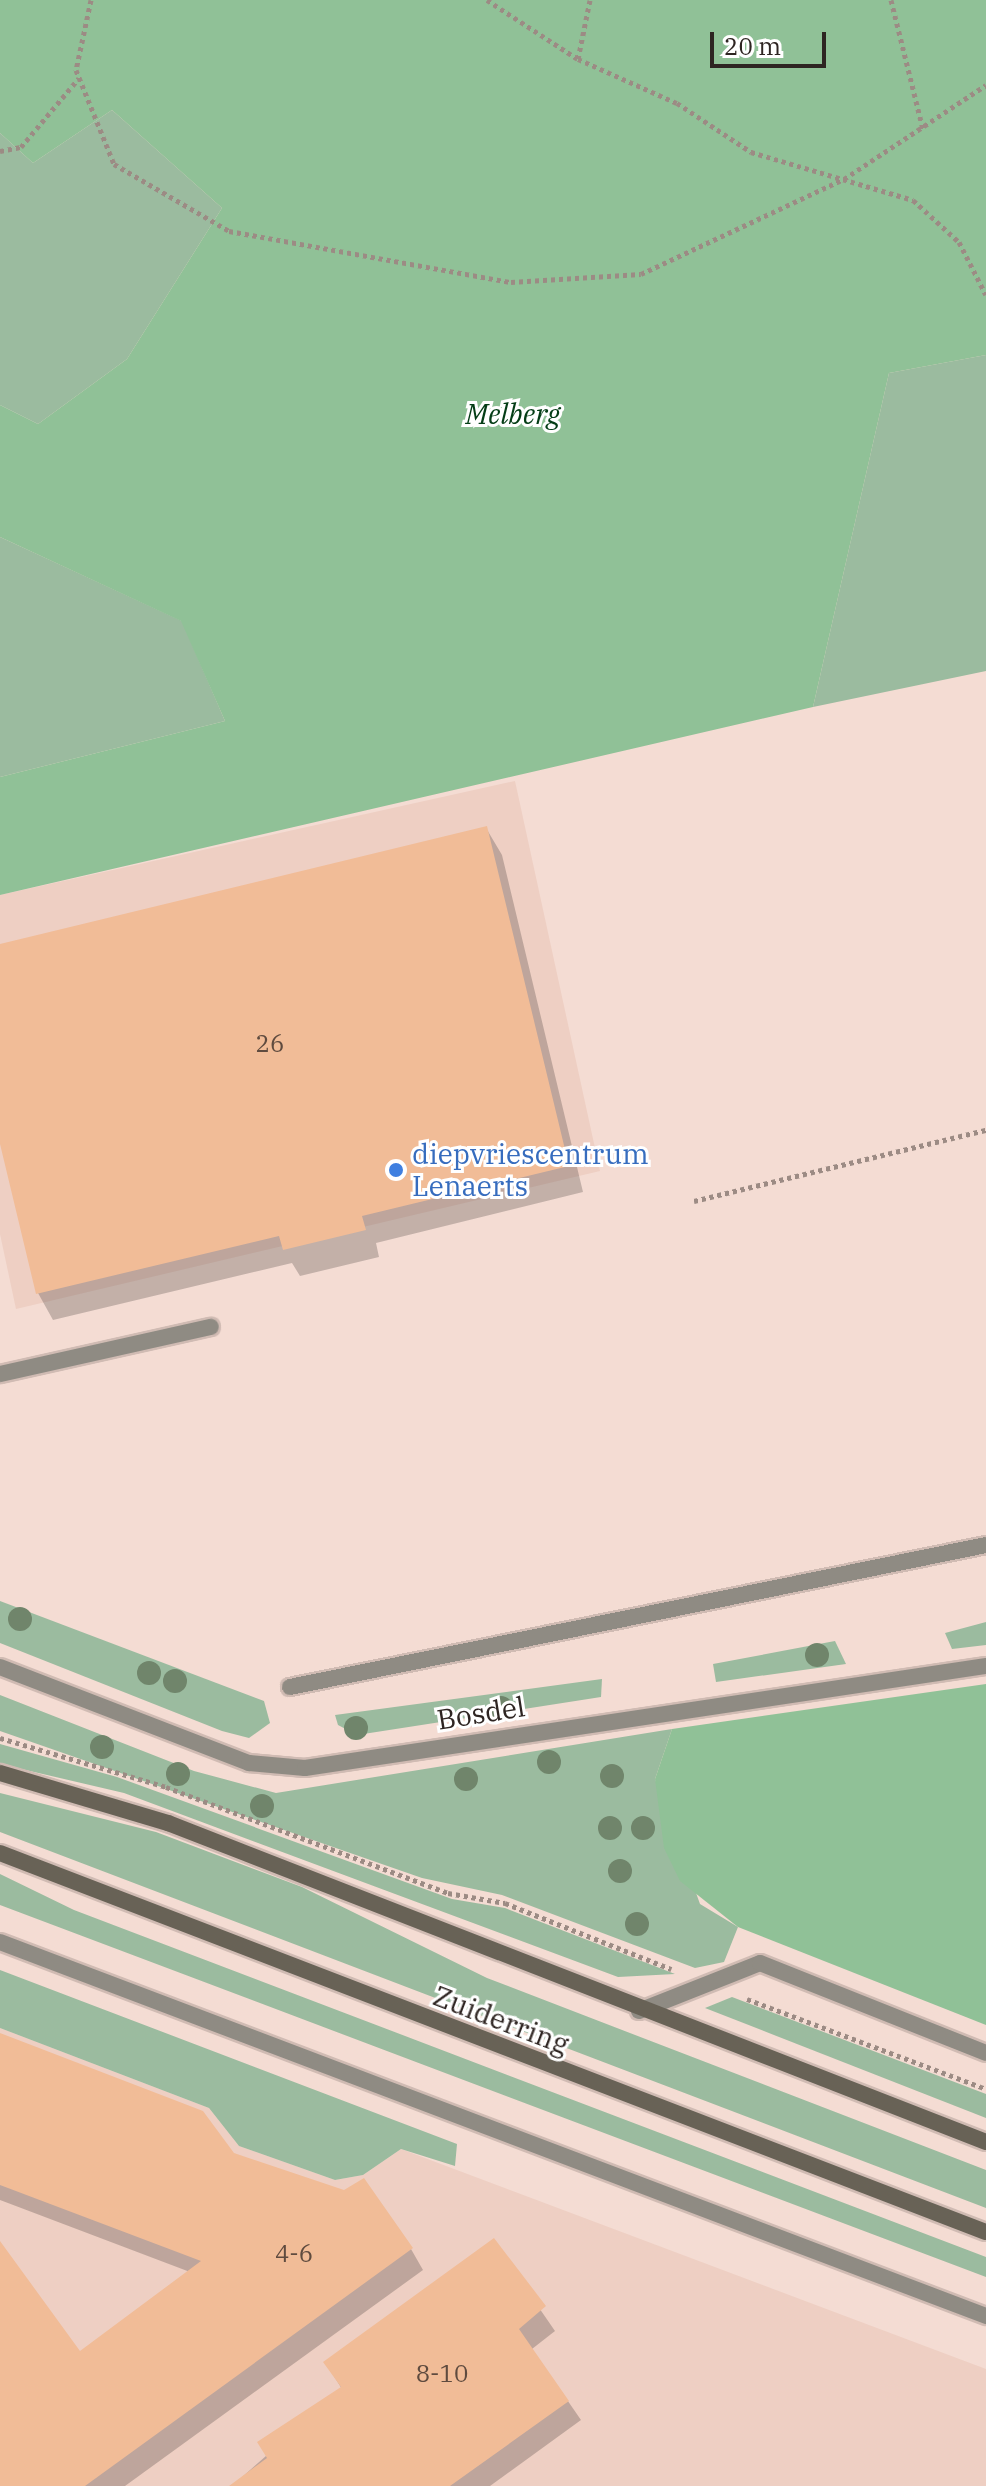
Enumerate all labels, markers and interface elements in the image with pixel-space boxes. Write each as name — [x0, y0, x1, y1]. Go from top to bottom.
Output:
scale bar — [714, 16, 830, 66]
text: 20 m — [724, 30, 781, 62]
park label: Melberg — [466, 397, 560, 431]
house number: 26 — [256, 1030, 284, 1058]
place label: diepvriescentrum Lenaerts — [412, 1137, 649, 1203]
marker: diepvriescentrum Lenaerts — [387, 1161, 405, 1179]
street label: Bosdel — [435, 1689, 527, 1737]
street label: Zuiderring — [428, 1979, 574, 2061]
house number: 4-6 — [275, 2240, 313, 2268]
house number: 8-10 — [416, 2360, 468, 2388]

